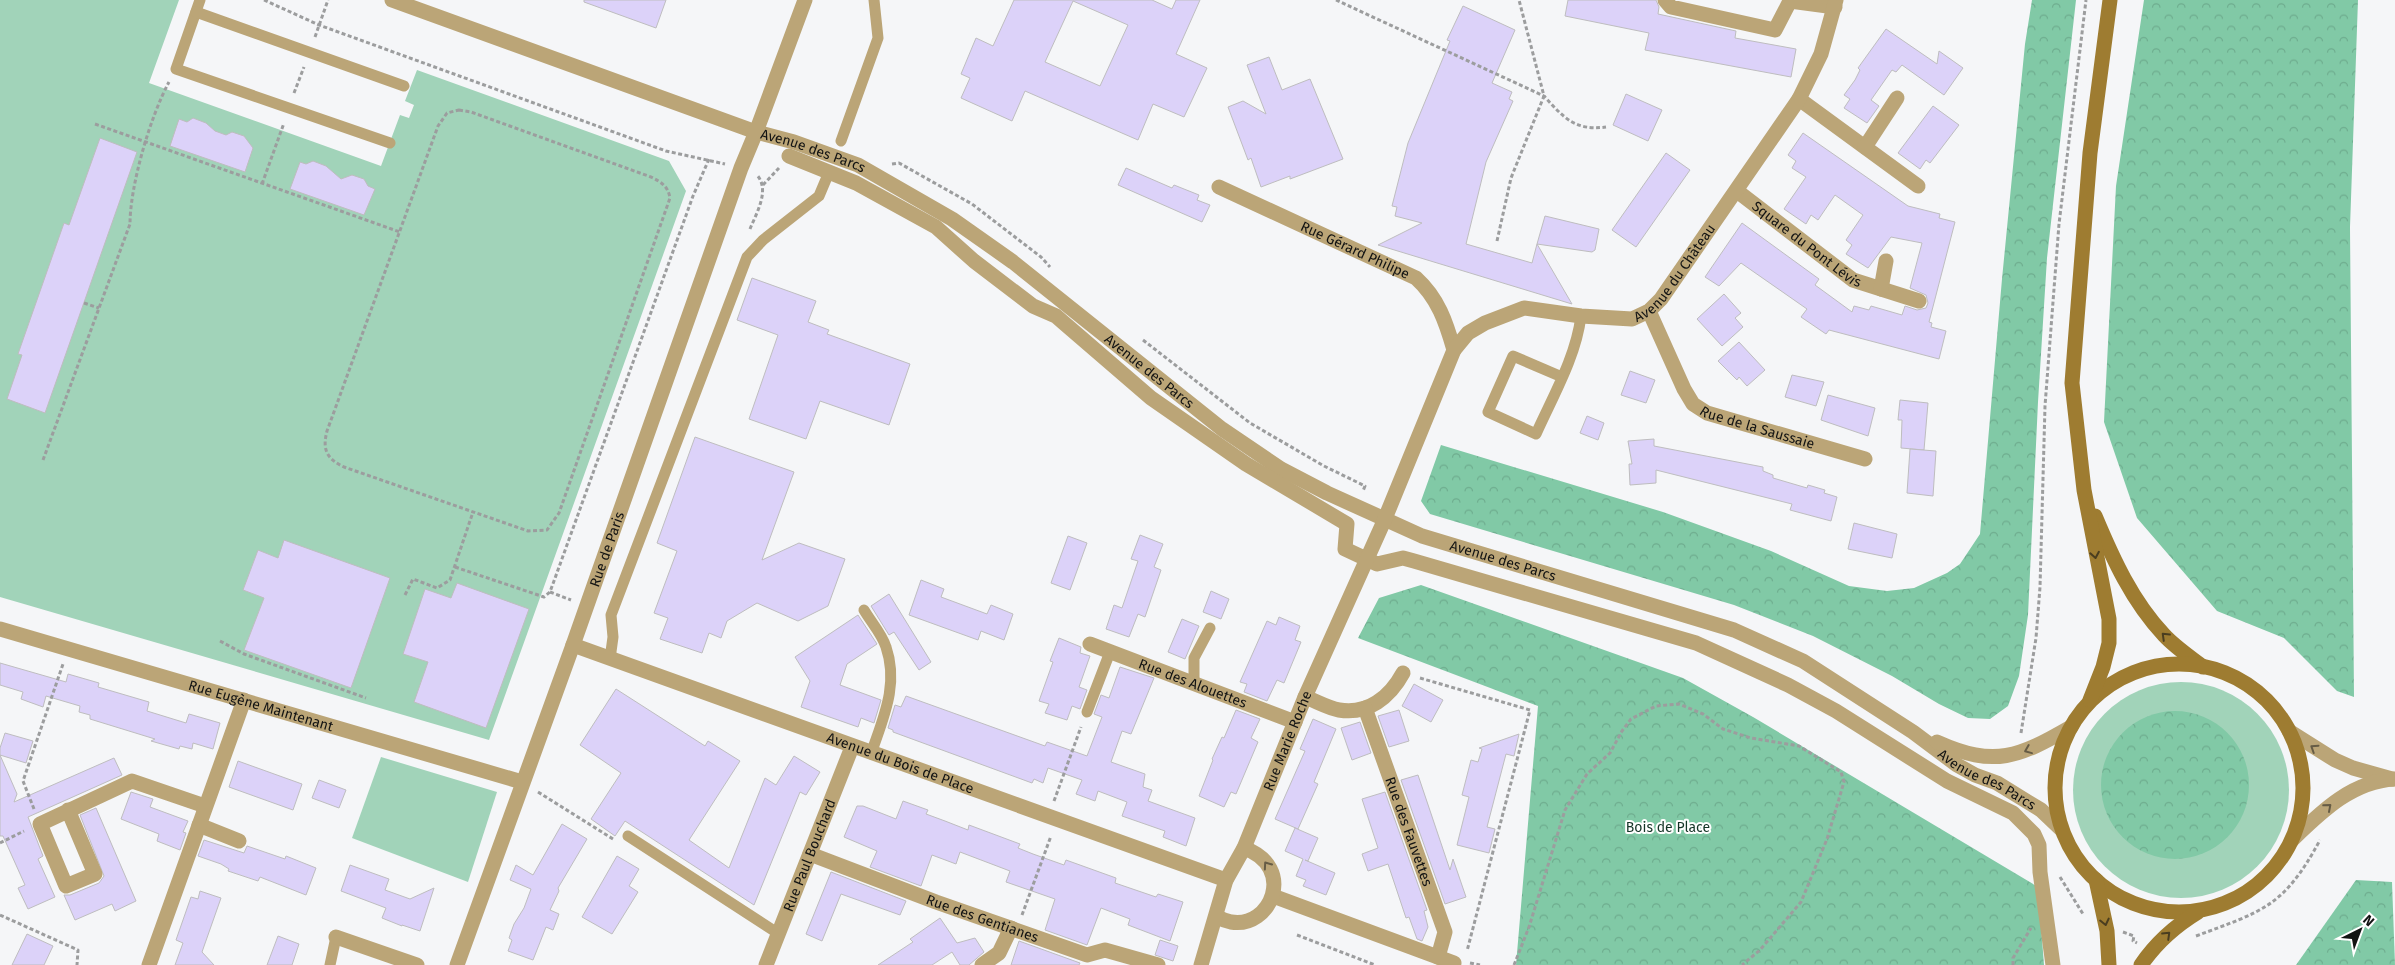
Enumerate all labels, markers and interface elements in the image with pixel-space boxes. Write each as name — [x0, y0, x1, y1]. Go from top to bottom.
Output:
street label: Avenue des Parcs — [759, 125, 869, 176]
street label: Square du Pont Lévis — [1749, 197, 1864, 291]
street label: Rue Gérard Philipe — [1298, 217, 1412, 282]
street label: Avenue du Château — [1631, 221, 1719, 325]
street label: Avenue des Parcs — [1101, 330, 1198, 412]
street label: Rue de la Saussaie — [1697, 402, 1817, 452]
street label: Rue de Paris — [586, 509, 628, 589]
street label: Avenue des Parcs — [1448, 536, 1559, 585]
one-way arrow — [2090, 551, 2100, 560]
one-way arrow — [2162, 633, 2171, 642]
street label: Rue des Alouettes — [1136, 655, 1250, 712]
street label: Rue Eugène Maintenant — [187, 676, 336, 735]
street label: Rue Marie Roche — [1260, 688, 1315, 793]
street label: Avenue du Bois de Place — [825, 729, 976, 797]
one-way arrow — [2024, 743, 2033, 754]
one-way arrow — [2311, 744, 2320, 754]
street label: Avenue des Parcs — [1935, 745, 2039, 814]
street label: Rue des Fauvettes — [1382, 774, 1437, 889]
street label: Rue Paul Bouchard — [779, 796, 839, 914]
one-way arrow — [2322, 804, 2331, 813]
park label: Bois de Place — [1626, 819, 1710, 836]
one-way arrow — [1264, 861, 1273, 871]
street label: Rue des Gentianes — [924, 891, 1041, 946]
north arrow — [2335, 905, 2385, 955]
text: N — [2359, 911, 2378, 930]
one-way arrow — [2099, 918, 2110, 927]
one-way arrow — [2161, 932, 2170, 941]

